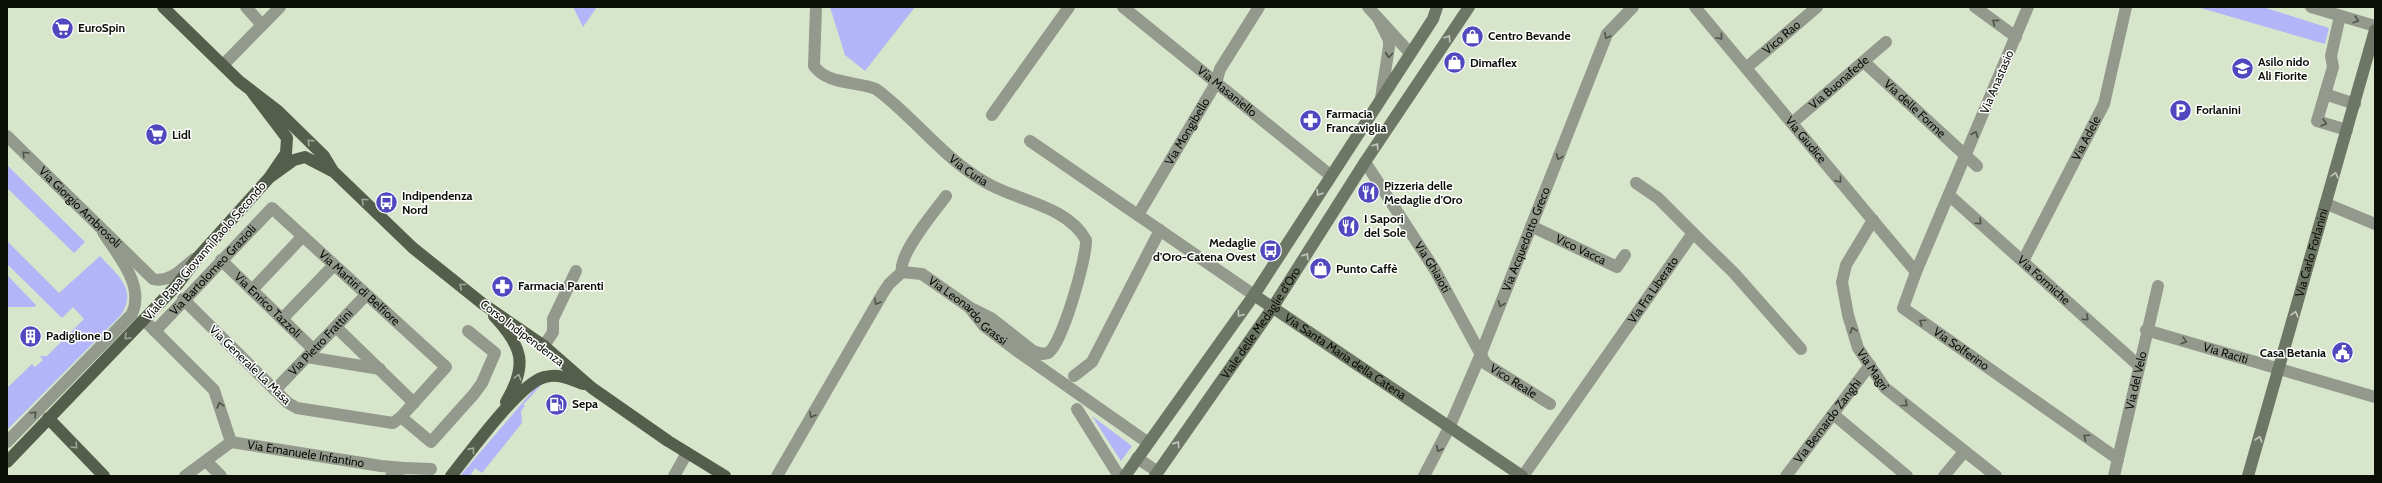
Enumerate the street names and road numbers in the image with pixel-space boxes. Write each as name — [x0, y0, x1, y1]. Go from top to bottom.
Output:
street label: Vico Rao — [1760, 16, 1803, 57]
street label: Via Anastasio — [1976, 47, 2017, 116]
street label: Via Buonafede — [1806, 52, 1872, 112]
street label: Via Masaniello — [1194, 62, 1261, 120]
street label: Via delle Forme — [1881, 76, 1949, 141]
street label: Via Mongibello — [1161, 95, 1213, 168]
street label: Via Giudice — [1782, 113, 1830, 166]
street label: Via Adele — [2068, 113, 2103, 163]
street label: Via Curia — [946, 151, 991, 189]
street label: Via Giorgio Ambrosoli — [36, 163, 125, 251]
street label: Viale Papa Giovanni Paolo Secondo — [140, 178, 269, 323]
street label: Via Acquedotto Greco — [1498, 184, 1553, 293]
street label: Via Carlo Forlanini — [2291, 207, 2331, 299]
street label: Via Bartolomeo Grazioli — [166, 221, 259, 318]
street label: Vico Vacca — [1553, 231, 1609, 268]
street label: Via Ghiaioti — [1412, 238, 1454, 295]
street label: Via Martiri di Belfiore — [316, 247, 403, 328]
street label: Via Formiche — [2014, 252, 2074, 308]
street label: Via Fra Liberato — [1624, 253, 1681, 326]
street label: Viale delle Medaglie d'Oro — [1217, 264, 1304, 382]
street label: Via Enrico Tazzoli — [231, 269, 305, 341]
street label: Via Leonardo Grassi — [925, 273, 1010, 348]
street label: Corso Indipendenza — [477, 296, 567, 369]
street label: Via Pietro Frattini — [285, 306, 356, 378]
street label: Via Santa Maria della Catena — [1282, 310, 1409, 403]
street label: Via Generale La Masa — [206, 322, 294, 408]
street label: Via Solferino — [1930, 324, 1993, 373]
street label: Via Raciti — [2201, 339, 2250, 367]
street label: Via Magrì — [1854, 346, 1893, 393]
street label: Via del Velo — [2122, 349, 2150, 411]
street label: Vico Reale — [1487, 360, 1540, 401]
street label: Via Bernardo Zanghi — [1790, 375, 1864, 466]
street label: Via Emanuele Infantino — [246, 437, 366, 470]

